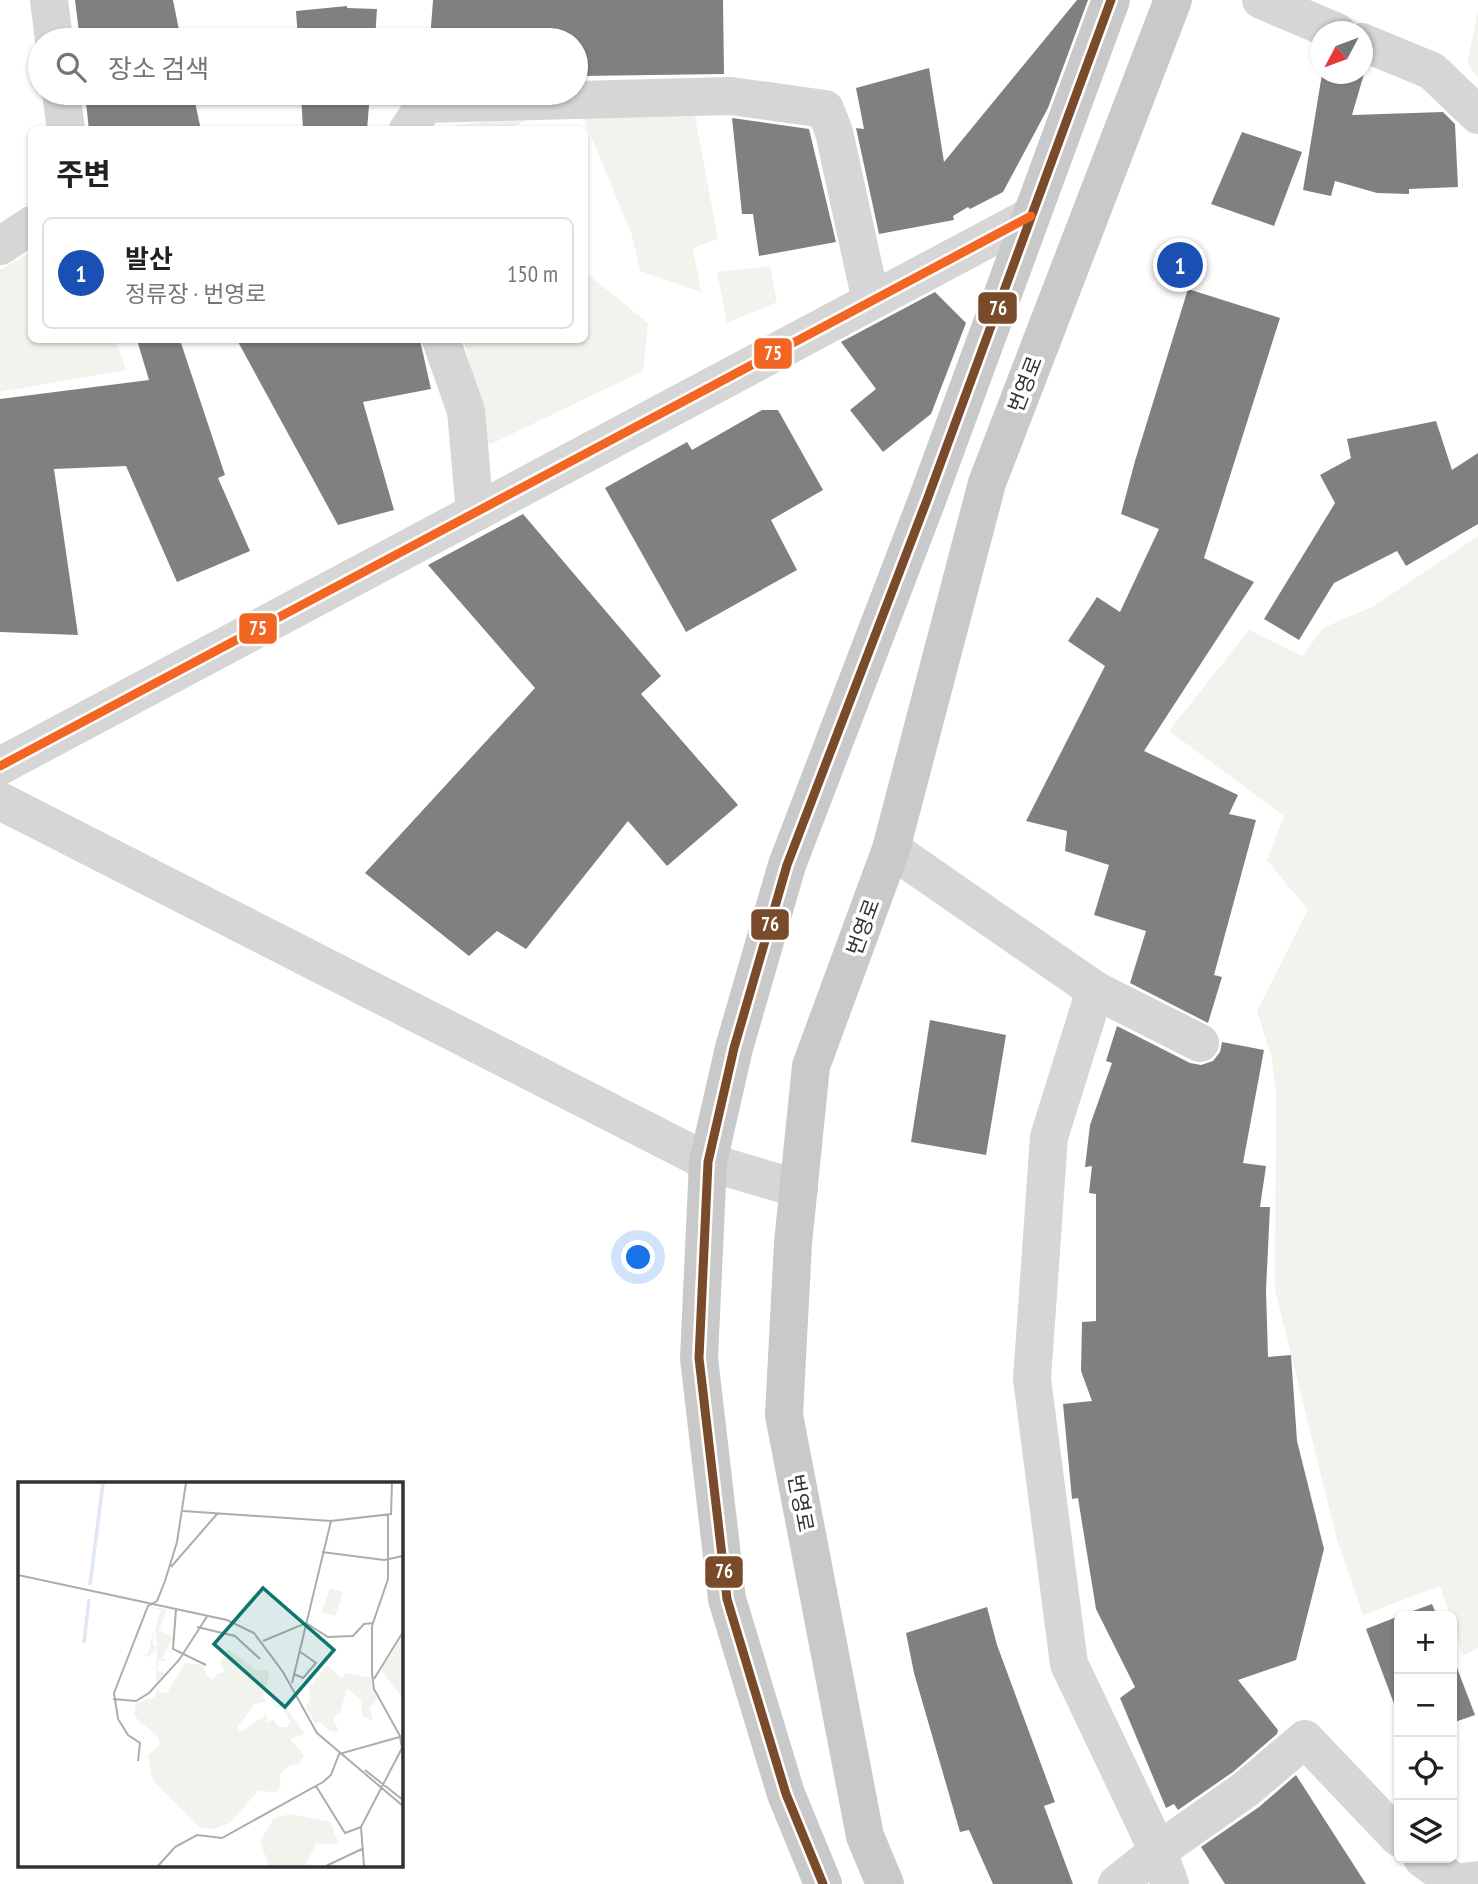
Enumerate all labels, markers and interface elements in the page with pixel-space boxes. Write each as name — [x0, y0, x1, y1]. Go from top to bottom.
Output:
north arrow — [1310, 21, 1373, 84]
search box — [28, 28, 588, 105]
icon: search — [52, 48, 90, 86]
text: 장소 검색 — [108, 52, 209, 85]
text: 주변 — [56, 154, 111, 193]
pin: 1 — [1157, 239, 1203, 291]
text: 발산 — [125, 242, 173, 275]
text: 1 — [76, 259, 87, 288]
text: 150 m — [507, 259, 558, 288]
text: 정류장 · 번영로 — [125, 279, 267, 308]
line badge: 76 — [977, 291, 1018, 325]
text: 76 — [989, 296, 1007, 320]
line badge: 75 — [753, 337, 793, 370]
text: 75 — [764, 341, 782, 365]
street label: 번영로 — [1002, 352, 1048, 416]
line badge: 75 — [238, 612, 278, 645]
text: 75 — [249, 616, 267, 640]
street label: 번영로 — [840, 895, 886, 959]
line badge: 76 — [750, 908, 790, 941]
text: 76 — [761, 912, 779, 936]
your location — [621, 1240, 655, 1274]
street label: 번영로 — [782, 1472, 820, 1534]
inset map — [18, 1482, 402, 1867]
line badge: 76 — [704, 1555, 744, 1589]
text: 76 — [715, 1559, 733, 1583]
map controls — [1394, 1611, 1457, 1863]
button: + — [1394, 1611, 1457, 1674]
button: − — [1394, 1674, 1457, 1737]
button: locate — [1394, 1737, 1457, 1800]
button: layers — [1394, 1800, 1457, 1863]

